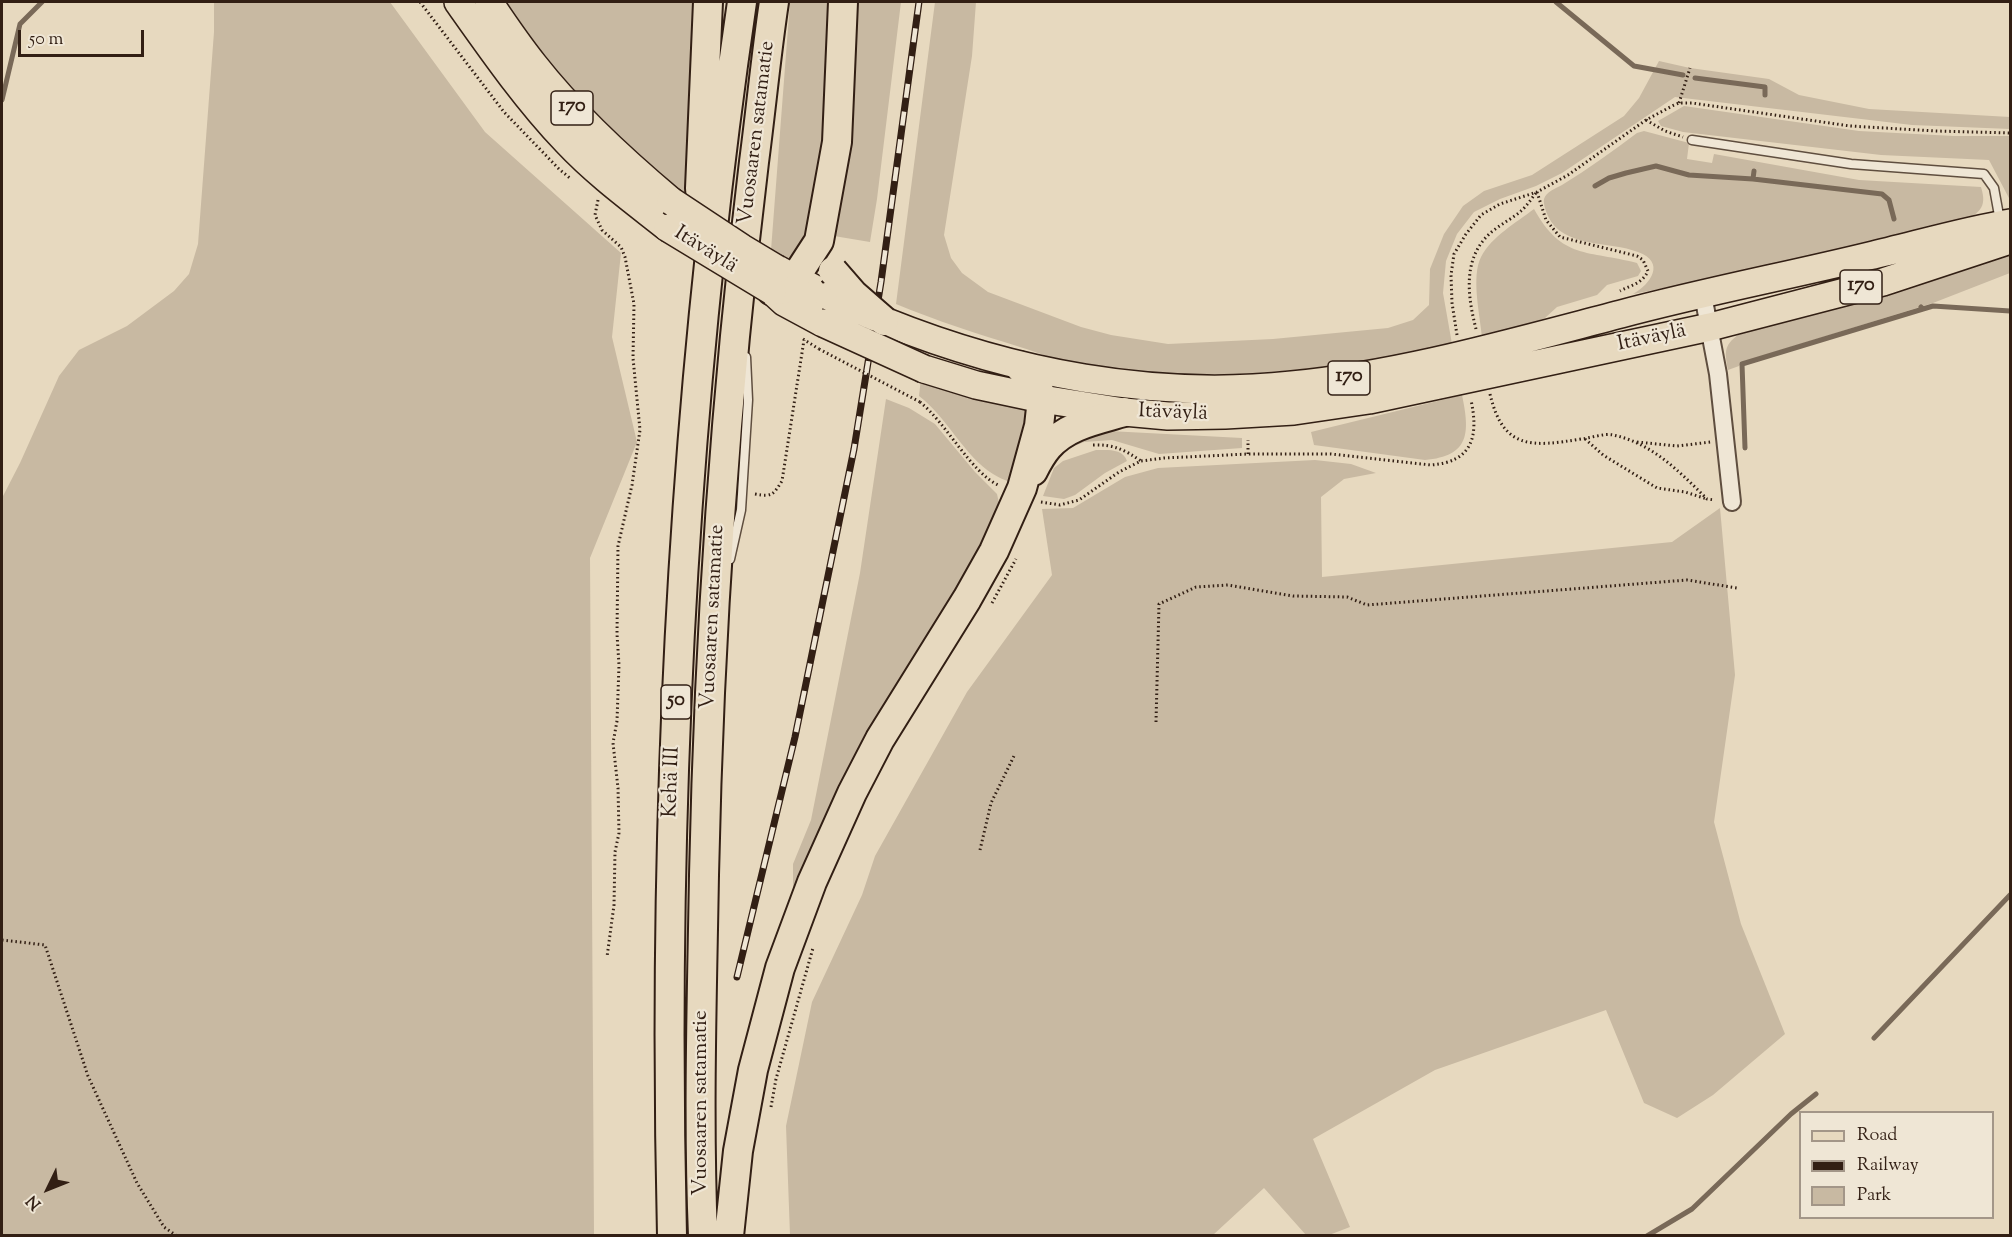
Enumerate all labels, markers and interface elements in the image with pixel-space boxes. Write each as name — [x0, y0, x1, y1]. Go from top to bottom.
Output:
scale bar — [21, 18, 147, 56]
text: 50 m — [29, 27, 63, 53]
street label: Vuosaaren satamatie — [734, 39, 782, 227]
road number: 170 — [551, 91, 593, 125]
street label: Itäväylä — [669, 222, 741, 280]
road number: 170 — [1840, 270, 1882, 304]
street label: Itäväylä — [1615, 319, 1689, 359]
road number: 170 — [1328, 361, 1370, 395]
street label: Itäväylä — [1138, 400, 1208, 428]
street label: Vuosaaren satamatie — [697, 524, 731, 710]
road number: 50 — [661, 685, 691, 719]
street label: Kehä III — [659, 746, 687, 818]
street label: Vuosaaren satamatie — [689, 1010, 715, 1196]
legend — [1799, 1111, 1994, 1219]
text: Road — [1857, 1123, 1897, 1149]
text: Railway — [1857, 1153, 1919, 1179]
north arrow — [18, 1159, 78, 1219]
text: Park — [1857, 1183, 1891, 1209]
text: N — [22, 1189, 47, 1214]

